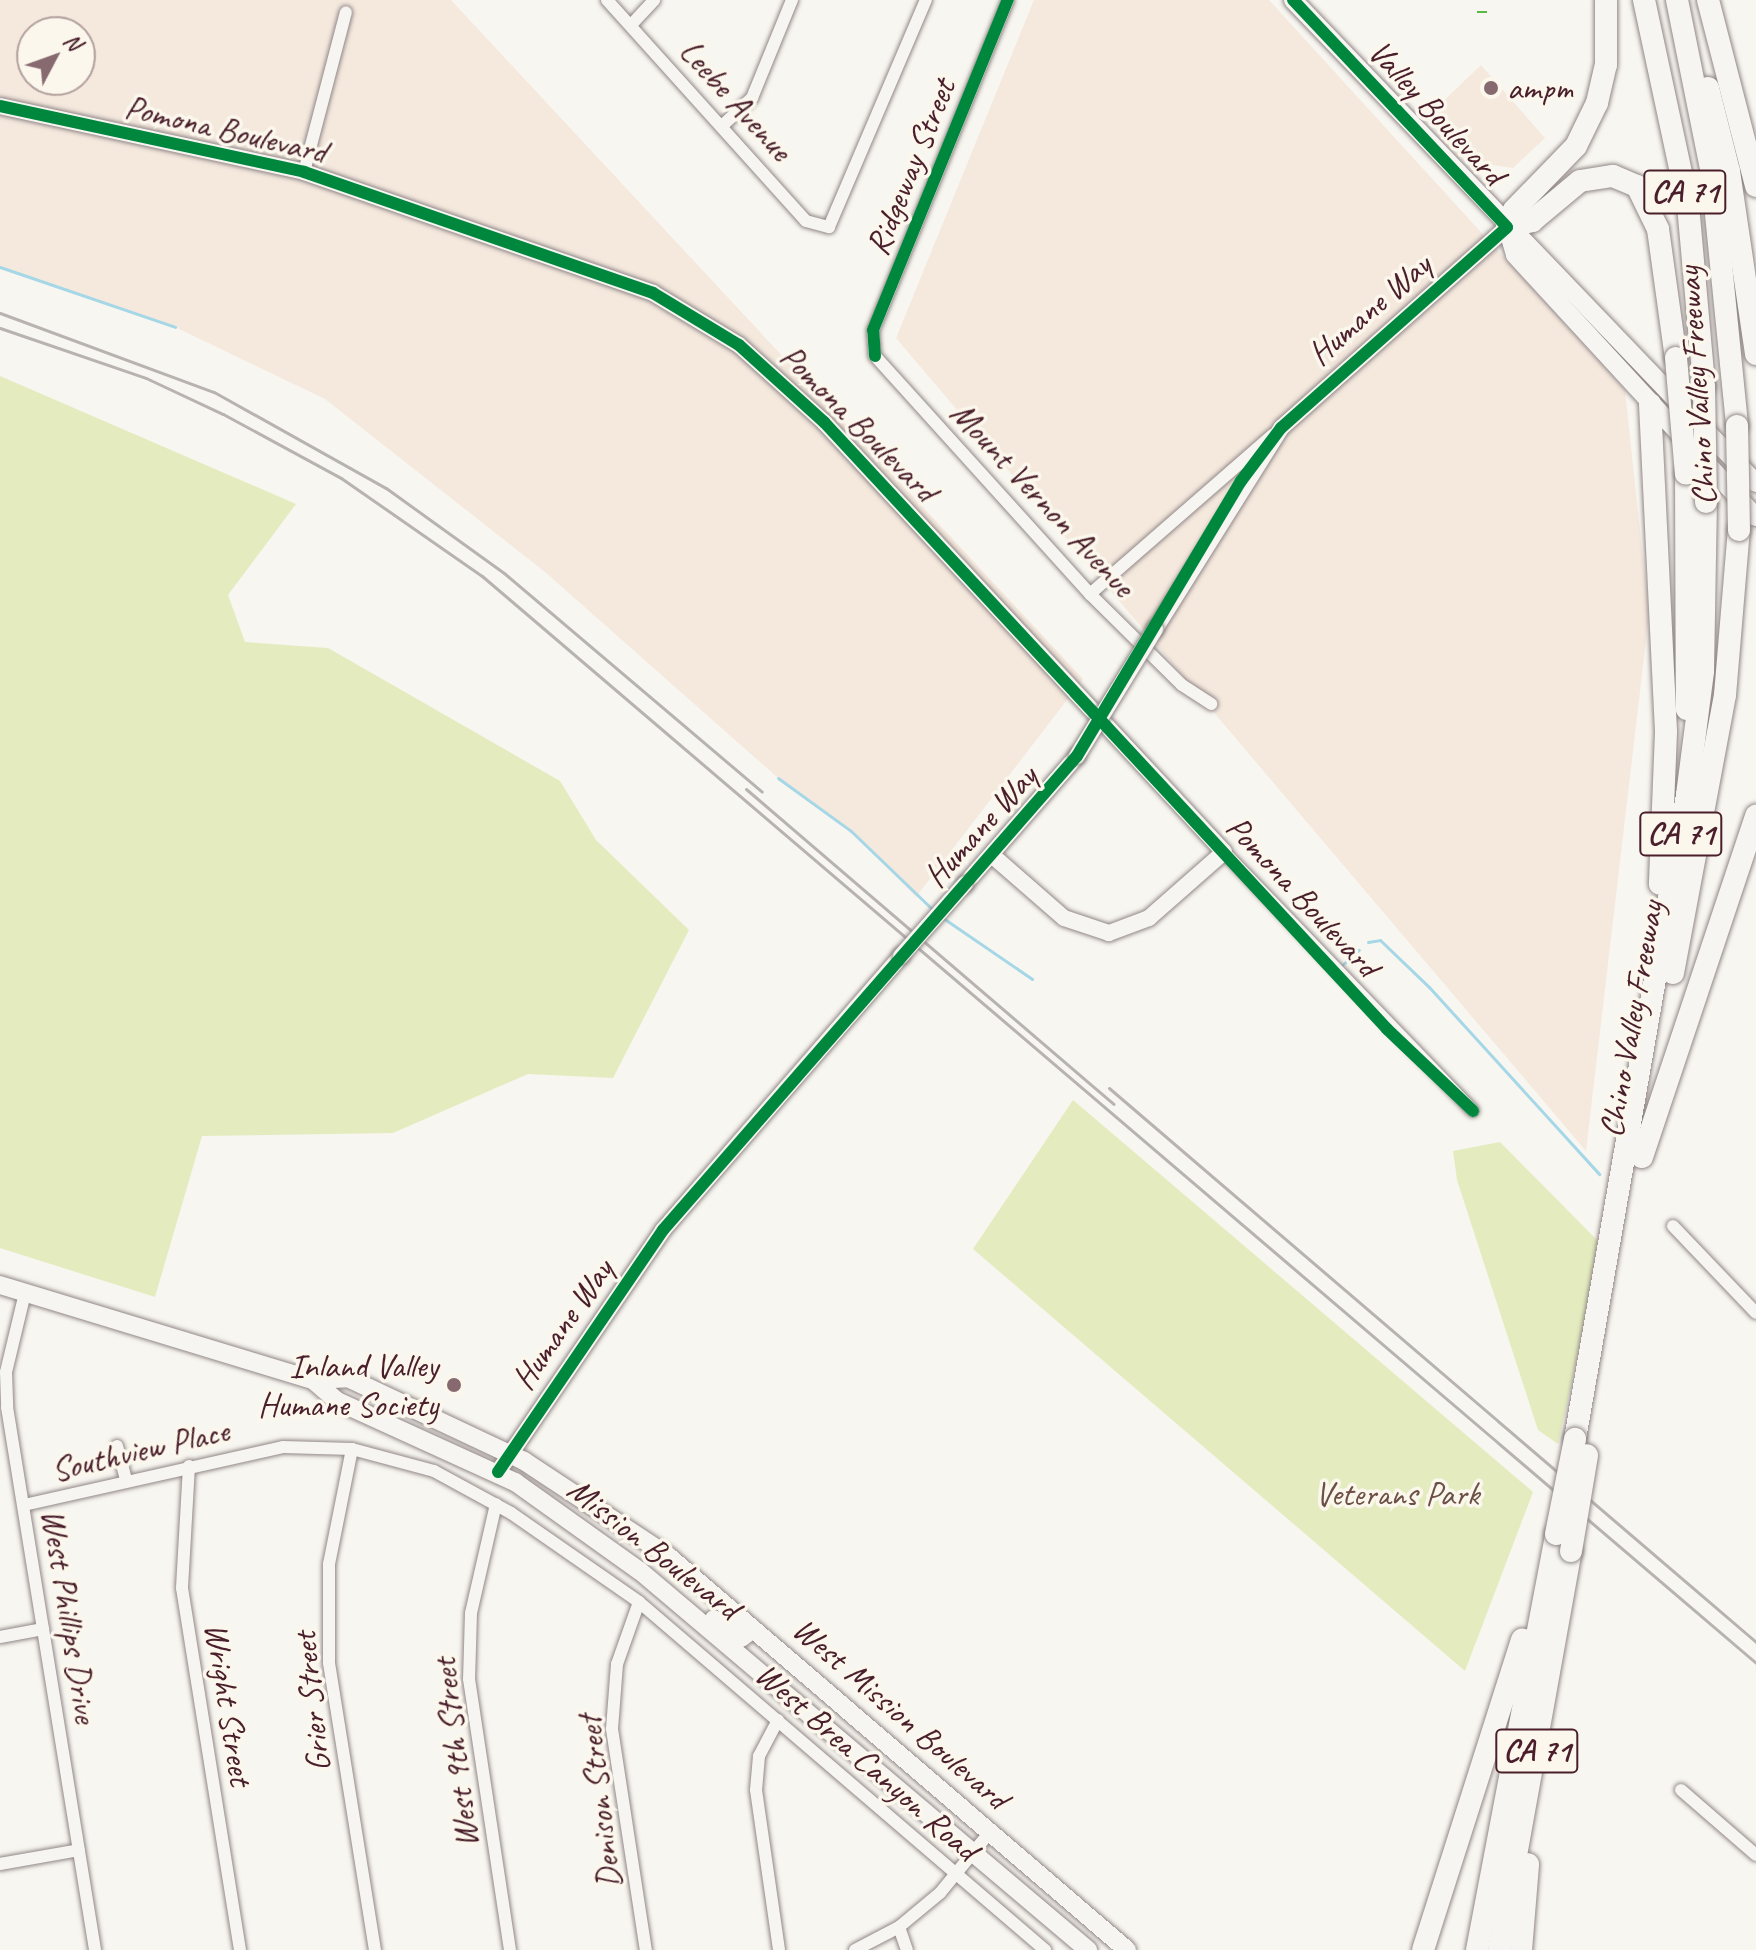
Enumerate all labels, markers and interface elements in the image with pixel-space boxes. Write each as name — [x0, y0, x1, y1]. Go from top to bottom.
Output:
north arrow — [16, 16, 96, 96]
text: N — [58, 27, 88, 56]
street label: Leebe Avenue — [671, 31, 801, 169]
street label: Valley Boulevard — [1360, 31, 1514, 193]
place label: ampm — [1507, 68, 1573, 108]
street label: Ridgeway Street — [856, 73, 964, 261]
marker: ampm — [1482, 79, 1500, 97]
street label: Pomona Boulevard — [121, 86, 331, 172]
road number: CA 71 — [1643, 164, 1727, 220]
street label: Humane Way — [1299, 245, 1439, 373]
street label: Chino Valley Freeway — [1667, 266, 1725, 506]
street label: Pomona Boulevard — [772, 336, 946, 510]
street label: Mount Vernon Avenue — [942, 393, 1144, 605]
street label: Humane Way — [915, 757, 1045, 895]
road number: CA 71 — [1639, 806, 1723, 862]
street label: Pomona Boulevard — [1218, 807, 1388, 985]
street label: Chino Valley Freeway — [1590, 898, 1672, 1140]
street label: Humane Way — [502, 1251, 622, 1397]
place label: Inland Valley Humane Society — [259, 1345, 438, 1424]
marker: Inland Valley Humane Society — [445, 1376, 463, 1394]
street label: Southview Place — [47, 1410, 233, 1490]
street label: Mission Boulevard — [560, 1468, 748, 1628]
park label: Veterans Park — [1315, 1474, 1479, 1514]
street label: West Phillips Drive — [33, 1506, 107, 1726]
street label: West Mission Boulevard — [784, 1608, 1018, 1818]
street label: Wright Street — [196, 1620, 262, 1788]
street label: Grier Street — [283, 1630, 339, 1774]
street label: West Brea Canyon Road — [748, 1654, 986, 1868]
street label: West 9th Street — [423, 1656, 487, 1850]
street label: Denison Street — [568, 1713, 630, 1891]
road number: CA 71 — [1495, 1723, 1579, 1779]

